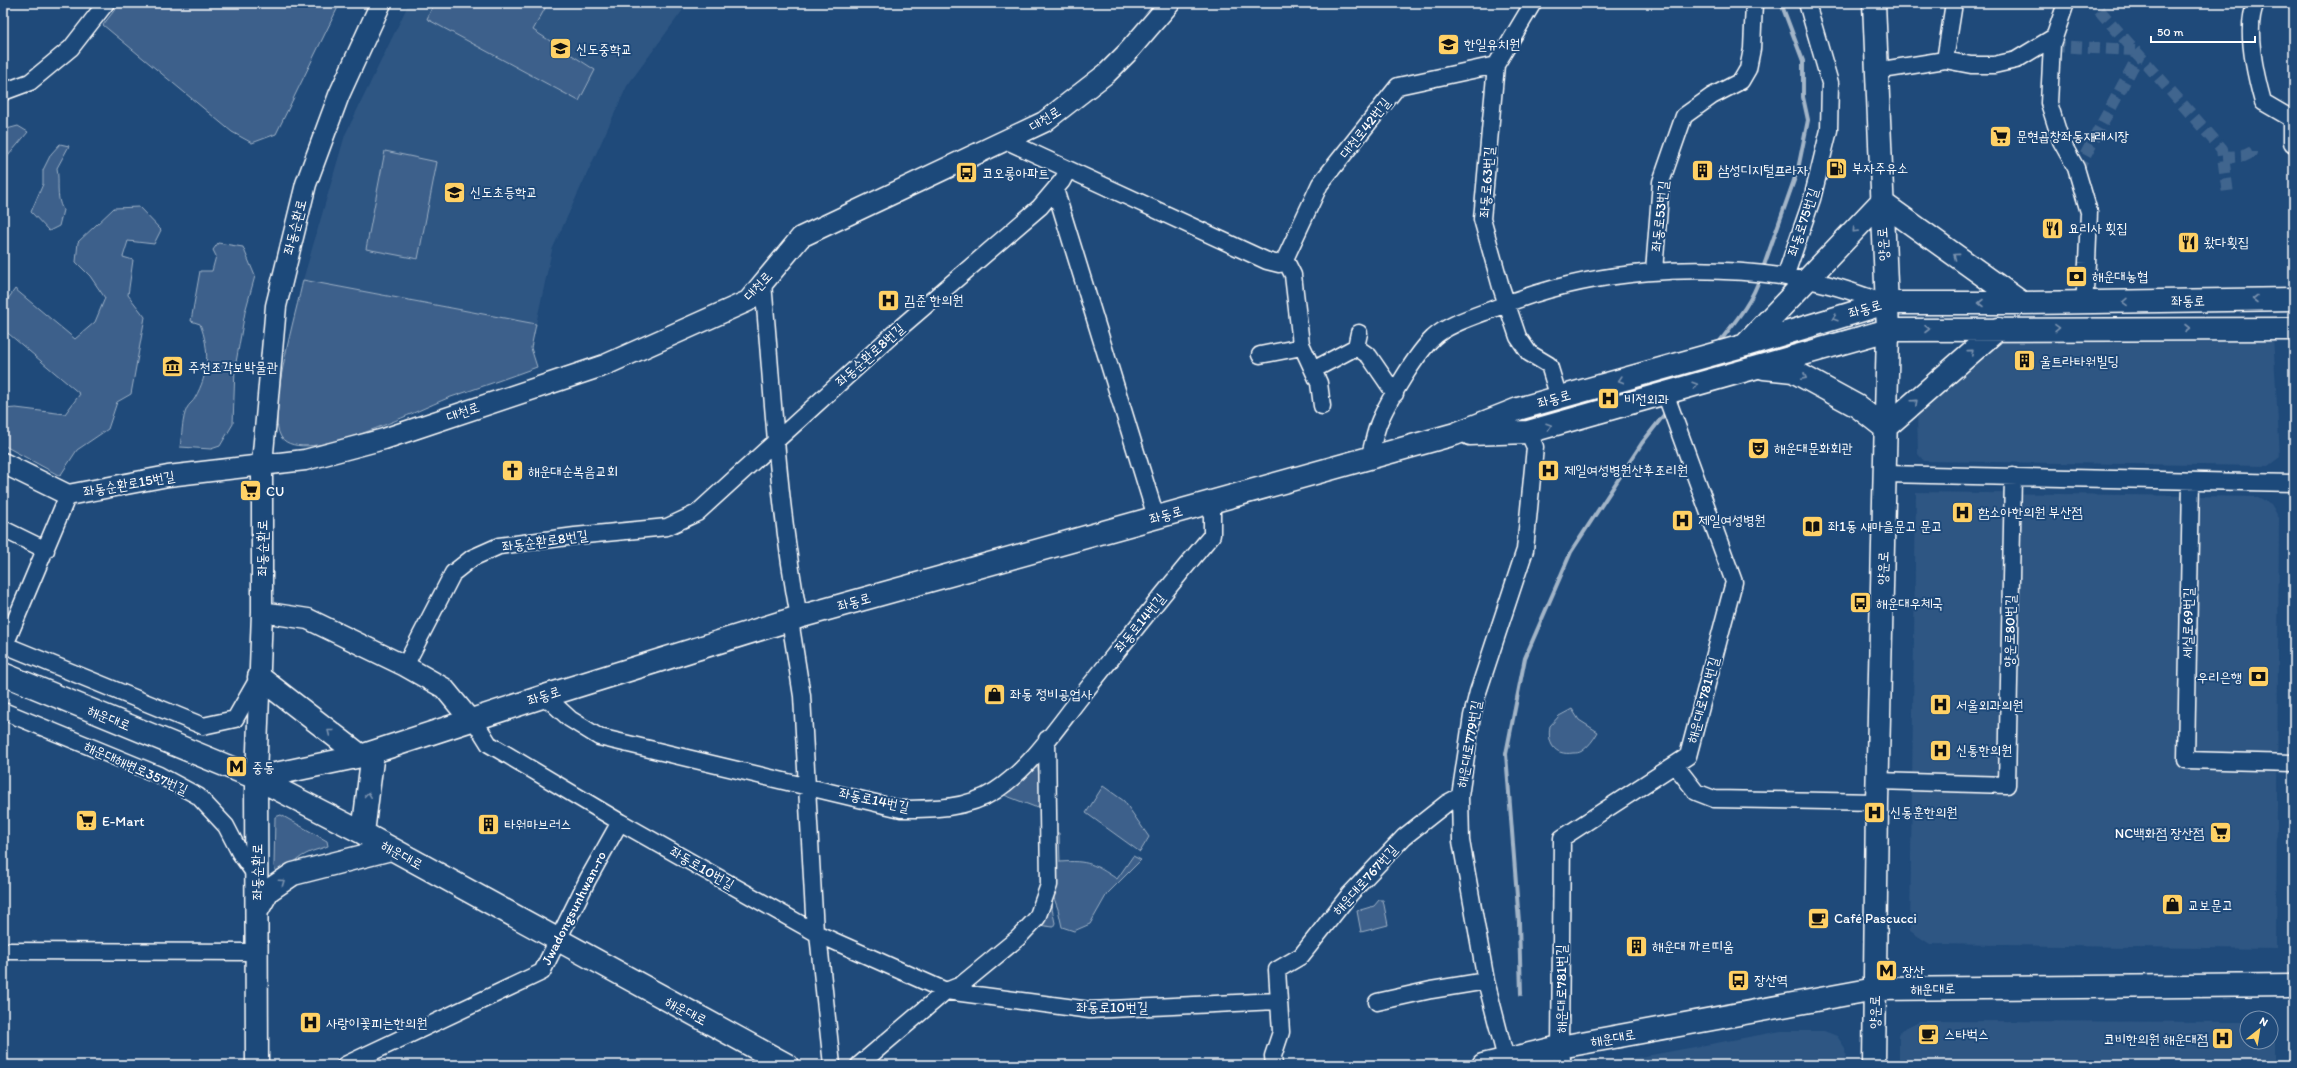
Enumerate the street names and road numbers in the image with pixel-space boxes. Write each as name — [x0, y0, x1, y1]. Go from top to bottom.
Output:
street label: 대천로42번길 — [1336, 94, 1394, 162]
street label: 대천로 — [1026, 103, 1064, 135]
street label: 좌동로63번길 — [1476, 145, 1498, 218]
street label: 좌동로53번길 — [1648, 179, 1672, 252]
street label: 좌동로75번길 — [1784, 185, 1822, 258]
street label: 좌동순환로 — [280, 198, 310, 256]
street label: 양운로 — [1874, 227, 1892, 261]
street label: 대천로 — [740, 268, 776, 304]
street label: 좌동로 — [2171, 292, 2205, 310]
street label: 좌동로 — [1846, 296, 1884, 322]
street label: 좌동순환로8번길 — [832, 319, 908, 390]
street label: 좌동로 — [1535, 386, 1573, 412]
street label: 대천로 — [444, 398, 482, 426]
street label: 좌동순환로15번길 — [82, 467, 177, 500]
street label: 좌동로 — [1147, 502, 1185, 528]
street label: 좌동순환로 — [254, 520, 271, 576]
street label: 좌동순환로8번길 — [501, 526, 590, 555]
street label: 양운로 — [1874, 551, 1892, 585]
street label: 세실로69번길 — [2179, 587, 2197, 659]
street label: 좌동로 — [835, 589, 873, 615]
street label: 좌동로14번길 — [1111, 589, 1169, 656]
street label: 양운로80번길 — [2001, 594, 2019, 667]
street label: 해운대로781번길 — [1683, 654, 1723, 745]
street label: 좌동로 — [525, 683, 563, 709]
street label: 해운대로779번길 — [1453, 698, 1485, 789]
street label: 해운대로 — [85, 702, 133, 734]
street label: 해운대해변로357번길 — [81, 737, 191, 799]
street label: 좌동로14번길 — [837, 784, 911, 816]
street label: 해운대로 — [378, 837, 426, 873]
street label: 해운대로767번길 — [1329, 841, 1402, 919]
street label: 좌동로10번길 — [667, 843, 738, 894]
street label: 좌동순환로 — [249, 844, 266, 900]
street label: Jwadongsunhwan-ro — [538, 848, 610, 968]
street label: 해운대로781번길 — [1553, 944, 1570, 1033]
street label: 해운대로 — [1910, 980, 1956, 998]
street label: 해운대로 — [662, 993, 710, 1029]
street label: 양운로 — [1866, 995, 1884, 1029]
street label: 좌동로10번길 — [1076, 999, 1148, 1016]
street label: 해운대로 — [1589, 1026, 1637, 1050]

